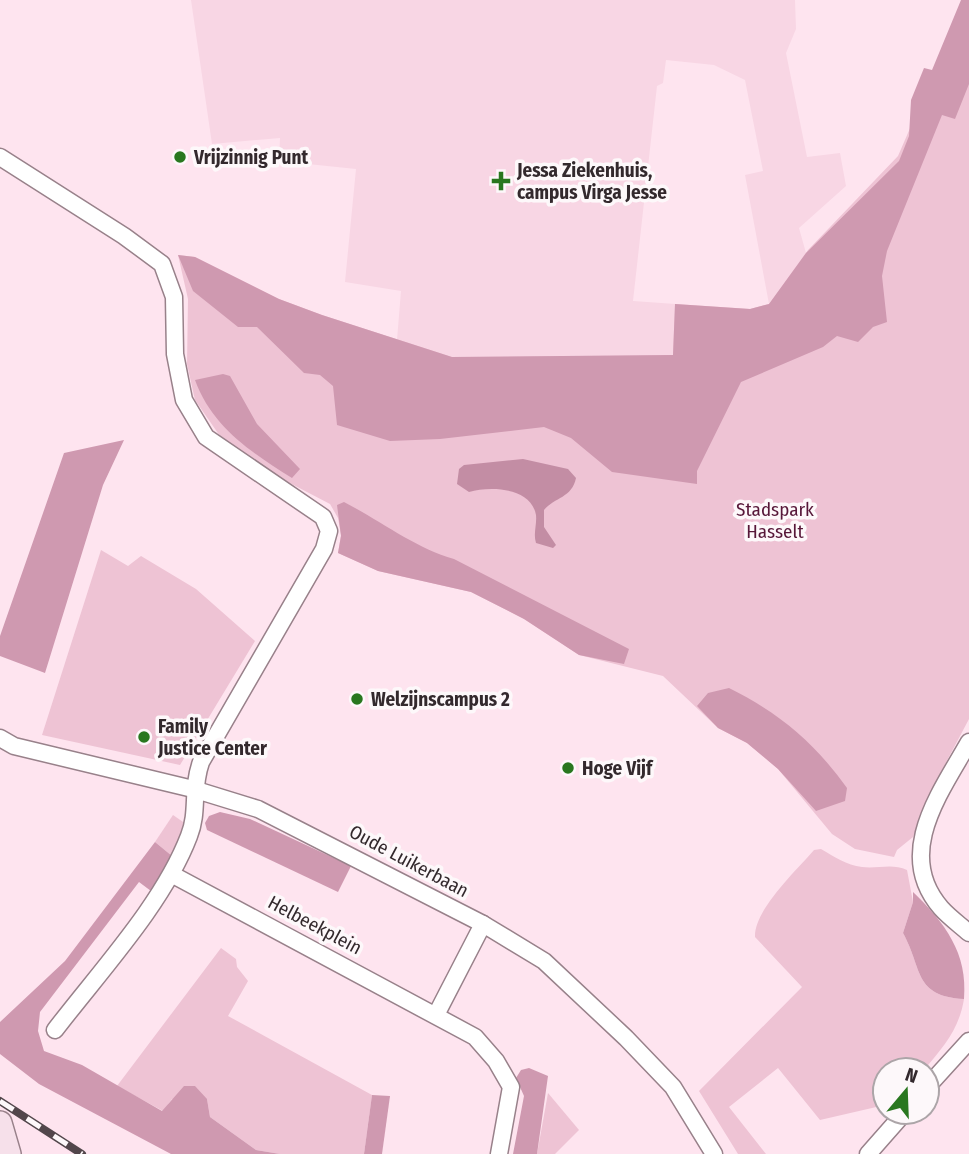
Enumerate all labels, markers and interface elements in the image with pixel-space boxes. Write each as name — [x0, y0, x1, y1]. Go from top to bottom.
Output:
place label: Vrijzinnig Punt — [193, 146, 308, 169]
marker: Vrijzinnig Punt — [172, 149, 188, 165]
place label: Jessa Ziekenhuis, campus Virga Jesse — [516, 159, 667, 204]
marker: Jessa Ziekenhuis, campus Virga Jesse — [491, 171, 511, 191]
park label: Stadspark Hasselt — [736, 498, 814, 543]
place label: Welzijnscampus 2 — [371, 688, 510, 711]
marker: Welzijnscampus 2 — [349, 691, 365, 707]
place label: Family Justice Center — [157, 715, 268, 760]
marker: Family Justice Center — [136, 729, 152, 745]
place label: Hoge Vijf — [582, 757, 654, 780]
marker: Hoge Vijf — [560, 760, 576, 776]
street label: Oude Luikerbaan — [345, 820, 473, 902]
street label: Helbeekplein — [264, 891, 366, 959]
north arrow — [871, 1056, 941, 1126]
text: N — [902, 1063, 921, 1088]

